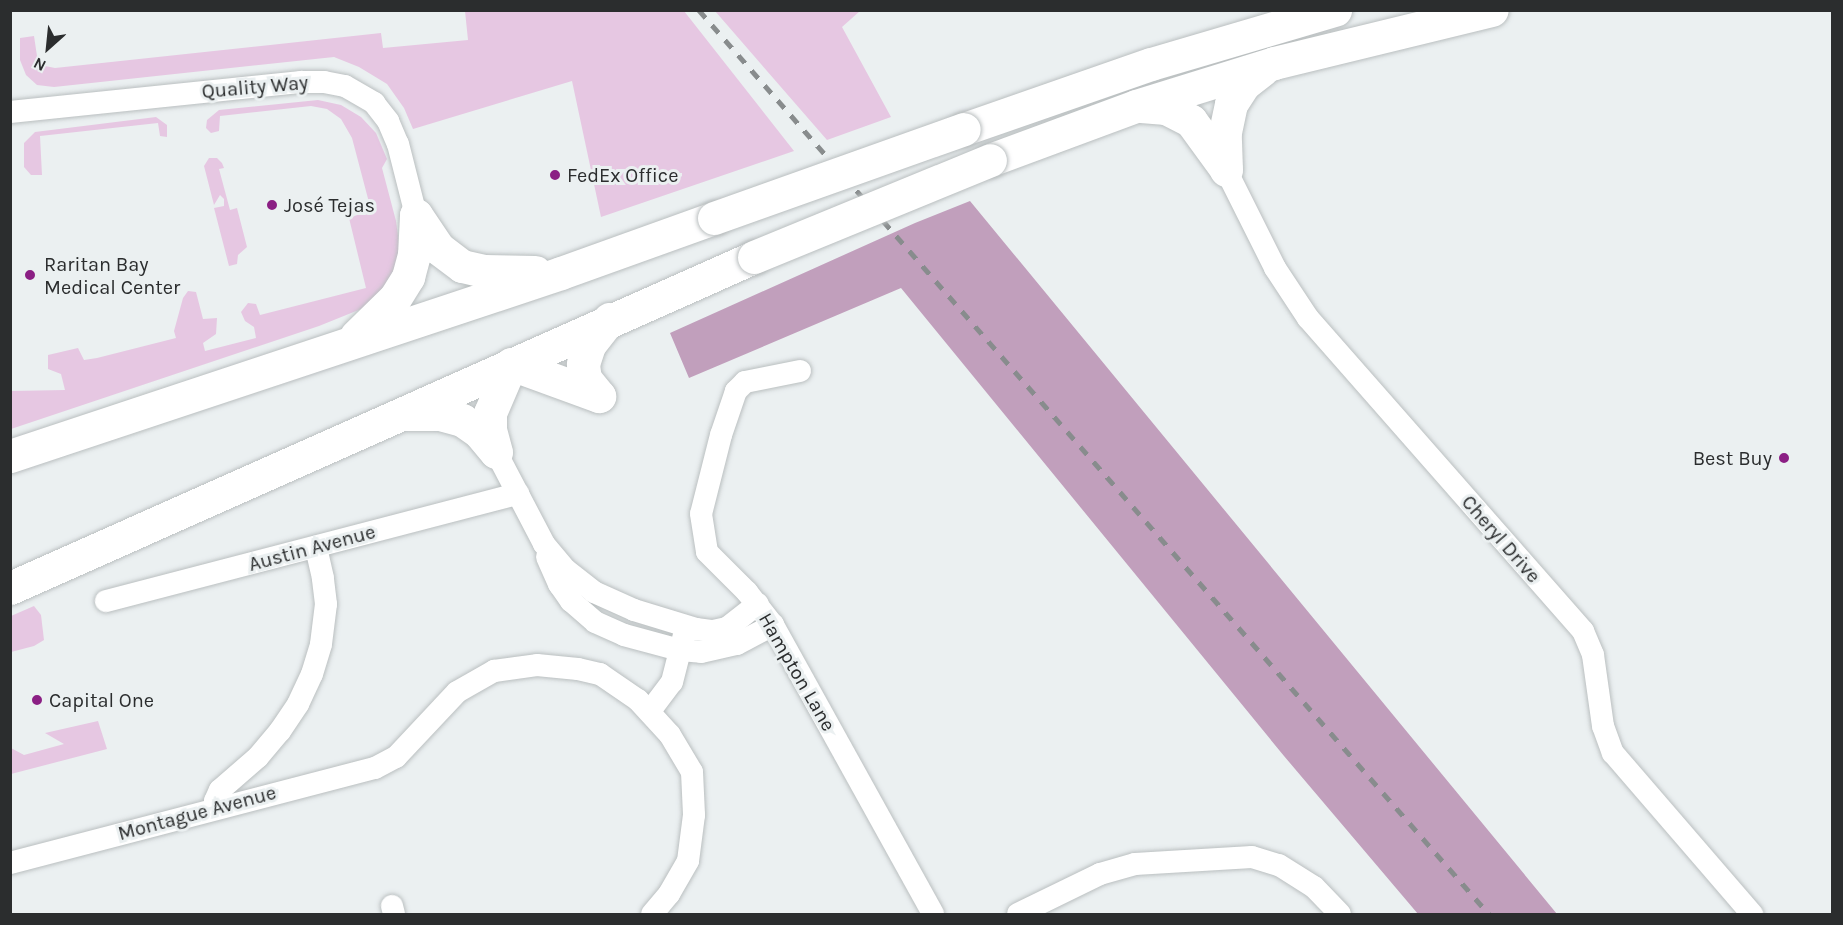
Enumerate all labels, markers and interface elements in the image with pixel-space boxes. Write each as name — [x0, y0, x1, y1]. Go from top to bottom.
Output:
north arrow — [18, 18, 78, 78]
text: N — [30, 53, 49, 76]
street label: Quality Way — [201, 70, 309, 104]
place label: FedEx Office — [567, 163, 678, 187]
marker: FedEx Office — [548, 168, 562, 182]
place label: José Tejas — [284, 193, 375, 217]
marker: José Tejas — [265, 198, 279, 212]
place label: Raritan Bay Medical Center — [44, 252, 180, 299]
marker: Raritan Bay Medical Center — [21, 266, 39, 284]
place label: Best Buy — [1693, 446, 1772, 470]
marker: Best Buy — [1777, 451, 1791, 465]
street label: Cheryl Drive — [1456, 490, 1546, 588]
street label: Austin Avenue — [246, 520, 378, 576]
street label: Hampton Lane — [753, 609, 841, 735]
place label: Capital One — [49, 688, 154, 712]
marker: Capital One — [30, 693, 44, 707]
street label: Montague Avenue — [115, 780, 279, 846]

